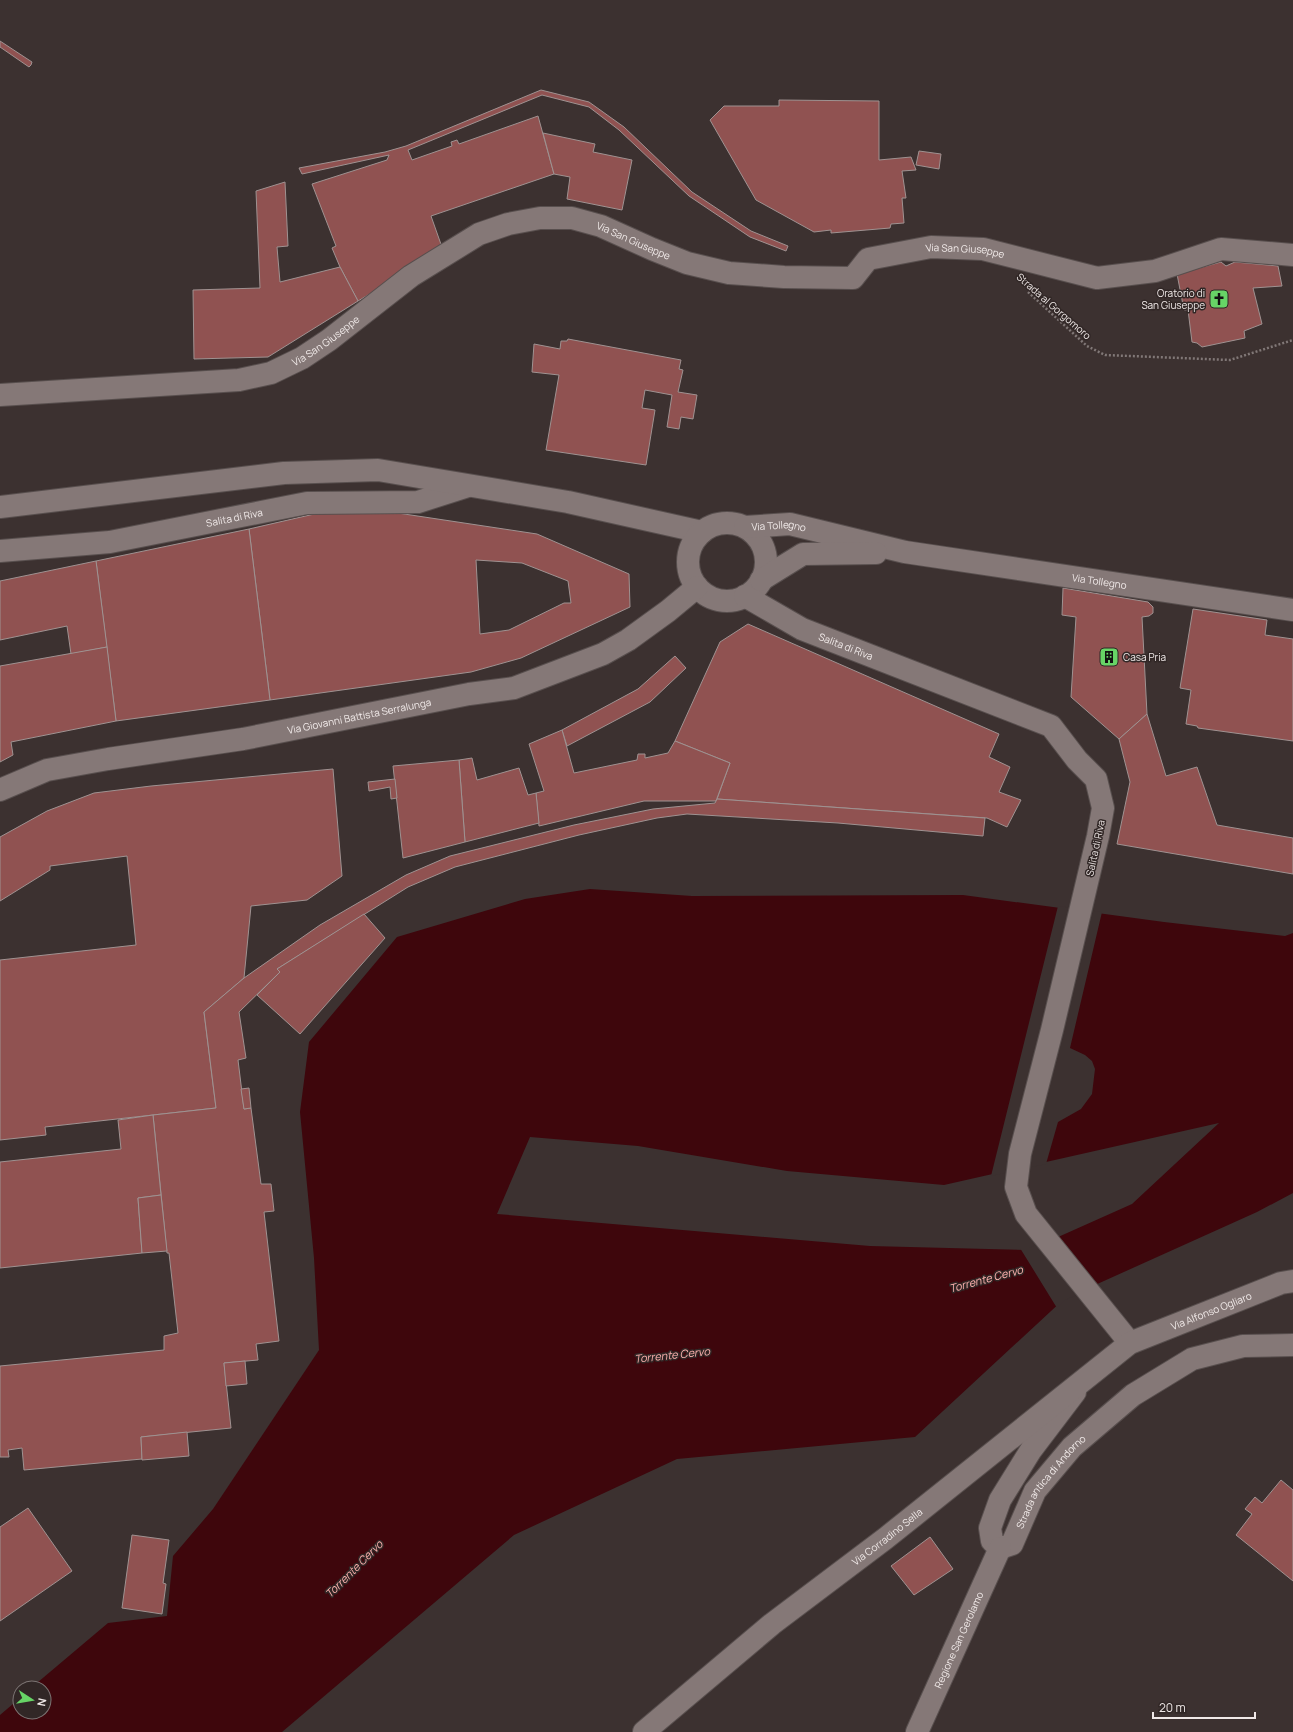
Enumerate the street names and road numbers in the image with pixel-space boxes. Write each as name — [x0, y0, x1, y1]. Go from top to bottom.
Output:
street label: Via San Giuseppe — [595, 218, 673, 263]
street label: Via San Giuseppe — [924, 240, 1006, 261]
street label: Strada al Gorgomoro — [1014, 270, 1094, 342]
street label: Via San Giuseppe — [290, 312, 362, 369]
street label: Salita di Riva — [205, 505, 264, 530]
street label: Via Tollegno — [751, 517, 808, 535]
street label: Via Tollegno — [1071, 570, 1128, 592]
street label: Salita di Riva — [817, 629, 875, 663]
street label: Via Giovanni Battista Serralunga — [286, 695, 432, 737]
street label: Salita di Riva — [1082, 819, 1108, 877]
street label: Via Alfonso Ogliaro — [1169, 1288, 1254, 1333]
street label: Strada antica di Andorno — [1013, 1431, 1089, 1531]
street label: Via Corradino Sella — [849, 1505, 925, 1568]
street label: Regione San Gerolamo — [931, 1589, 986, 1690]

